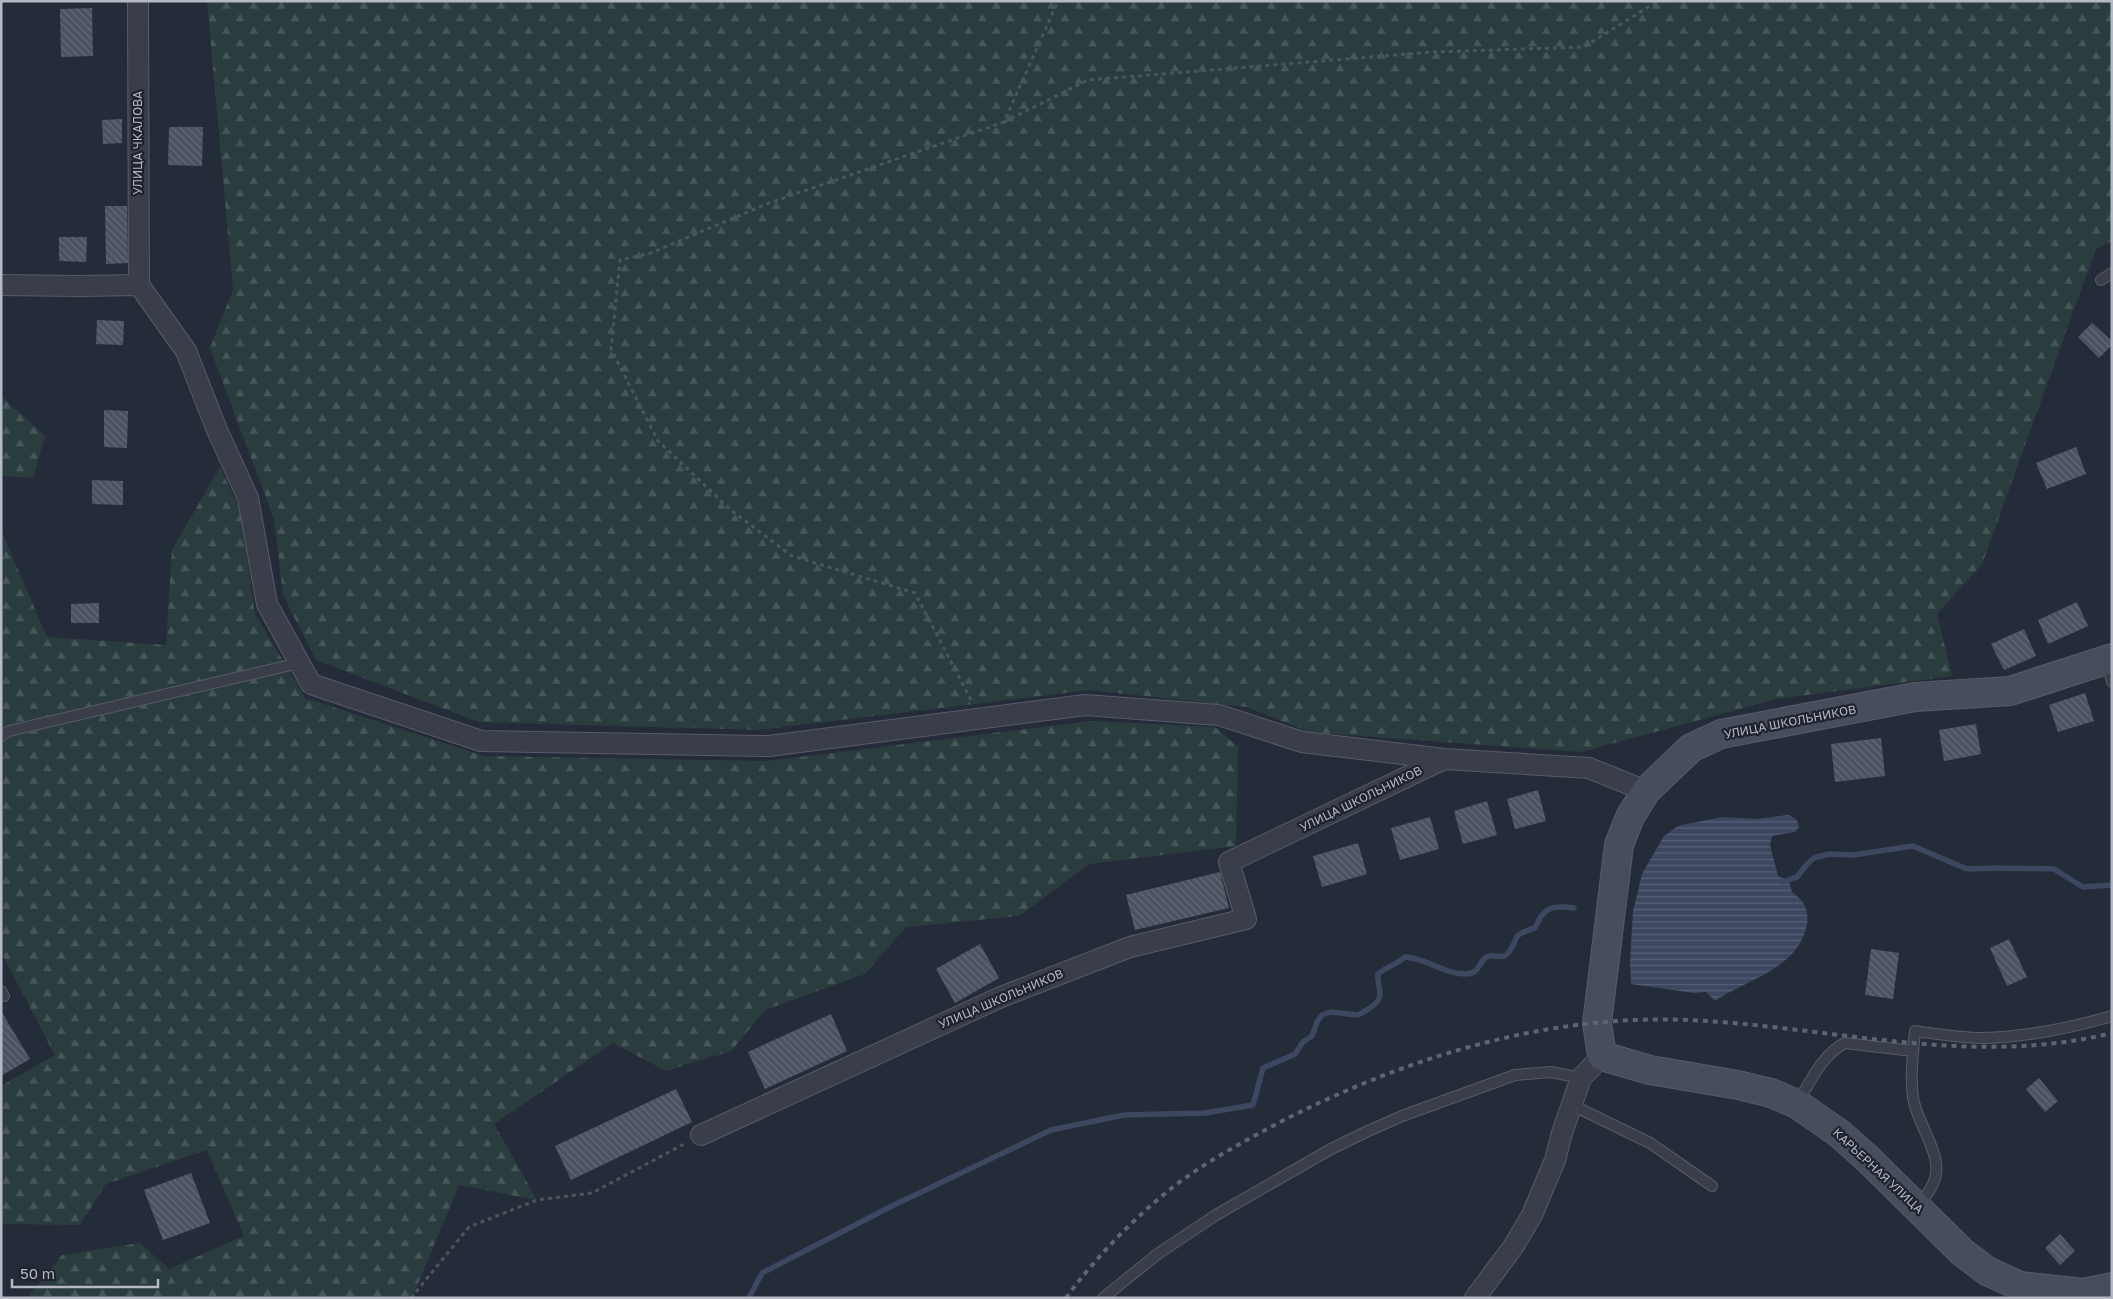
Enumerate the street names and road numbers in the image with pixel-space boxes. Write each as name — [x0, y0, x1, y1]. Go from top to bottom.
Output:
street label: УЛИЦА ЧКАЛОВА — [130, 91, 145, 195]
street label: УЛИЦА ШКОЛЬНИКОВ — [1723, 701, 1857, 742]
street label: УЛИЦА ШКОЛЬНИКОВ — [1297, 762, 1424, 835]
street label: УЛИЦА ШКОЛЬНИКОВ — [936, 965, 1065, 1032]
street label: КАРЬЕРНАЯ УЛИЦА — [1830, 1125, 1927, 1217]

